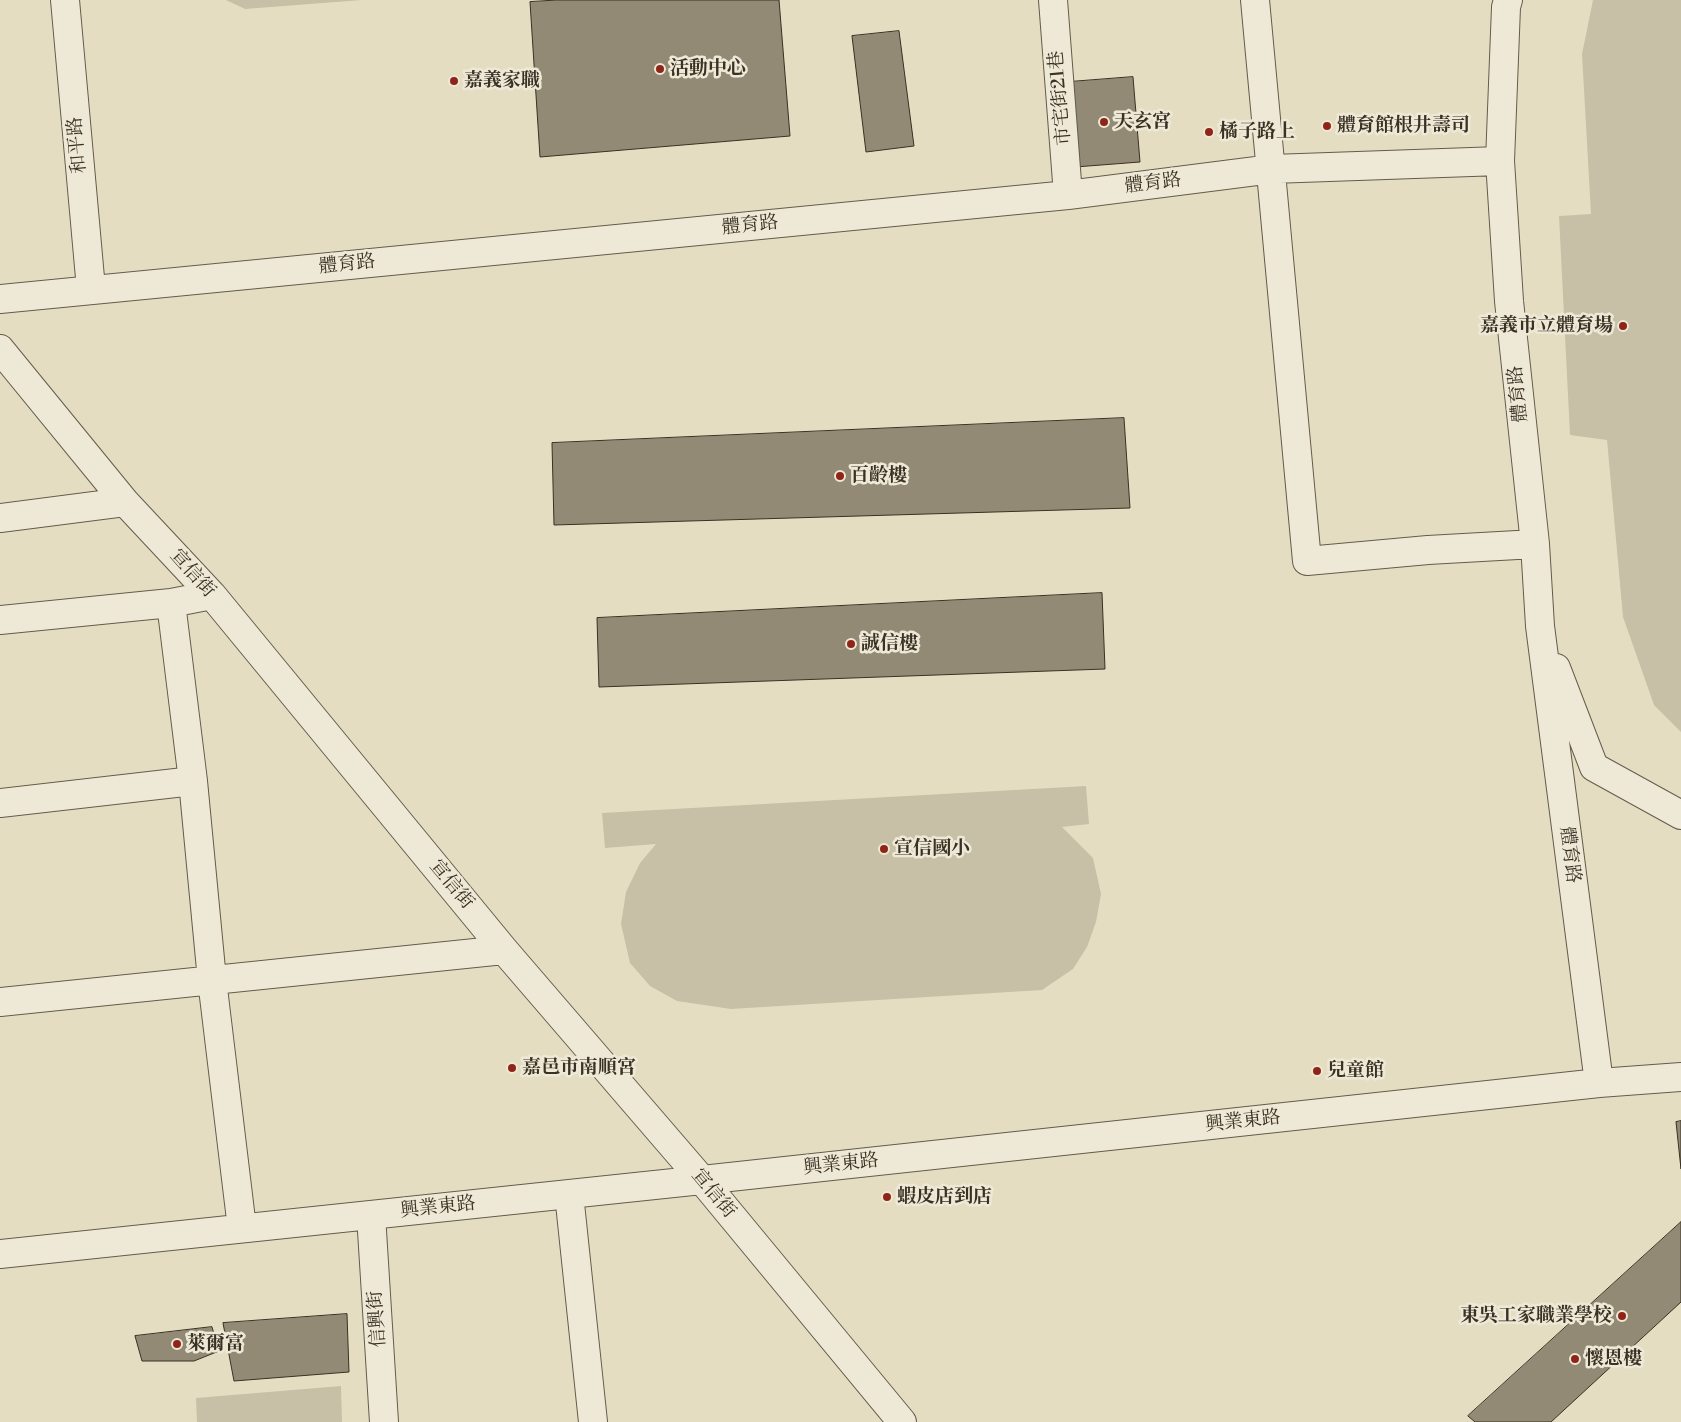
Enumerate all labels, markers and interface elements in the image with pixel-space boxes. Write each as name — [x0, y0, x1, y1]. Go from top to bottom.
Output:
street label: 市宅街21巷 — [1045, 50, 1077, 146]
place label: 活動中心 — [670, 58, 746, 80]
marker: 活動中心 — [654, 63, 666, 75]
place label: 嘉義家職 — [464, 70, 540, 92]
marker: 嘉義家職 — [448, 75, 460, 87]
place label: 天玄宮 — [1114, 111, 1171, 133]
place label: 體育館根井壽司 — [1337, 115, 1470, 137]
street label: 和平路 — [64, 116, 92, 174]
marker: 天玄宮 — [1098, 116, 1110, 128]
marker: 體育館根井壽司 — [1321, 120, 1333, 132]
place label: 橘子路上 — [1219, 121, 1295, 143]
marker: 橘子路上 — [1203, 126, 1215, 138]
street label: 體育路 — [1123, 169, 1183, 199]
street label: 體育路 — [720, 212, 780, 240]
street label: 體育路 — [317, 251, 377, 279]
place label: 嘉義市立體育場 — [1480, 315, 1613, 337]
marker: 嘉義市立體育場 — [1617, 320, 1629, 332]
street label: 體育路 — [1505, 364, 1533, 424]
place label: 百齡樓 — [850, 465, 907, 487]
marker: 百齡樓 — [834, 470, 846, 482]
street label: 宣信街 — [164, 545, 220, 603]
place label: 誠信樓 — [861, 633, 918, 655]
marker: 誠信樓 — [845, 638, 857, 650]
street label: 體育路 — [1554, 825, 1584, 885]
place label: 宣信國小 — [894, 838, 970, 860]
marker: 宣信國小 — [878, 843, 890, 855]
street label: 宣信街 — [424, 856, 478, 914]
place label: 嘉邑市南順宮 — [522, 1057, 636, 1079]
place label: 兒童館 — [1327, 1060, 1384, 1082]
marker: 嘉邑市南順宮 — [506, 1062, 518, 1074]
marker: 兒童館 — [1311, 1065, 1323, 1077]
street label: 興業東路 — [1204, 1107, 1282, 1137]
street label: 興業東路 — [802, 1150, 880, 1180]
street label: 宣信街 — [686, 1165, 740, 1223]
place label: 蝦皮店到店 — [897, 1186, 992, 1208]
marker: 蝦皮店到店 — [881, 1191, 893, 1203]
street label: 興業東路 — [399, 1193, 477, 1223]
street label: 信興街 — [365, 1290, 391, 1348]
place label: 東吳工家職業學校 — [1460, 1305, 1612, 1327]
marker: 東吳工家職業學校 — [1616, 1310, 1628, 1322]
place label: 萊爾富 — [187, 1333, 244, 1355]
marker: 萊爾富 — [171, 1338, 183, 1350]
place label: 懷恩樓 — [1585, 1348, 1642, 1370]
marker: 懷恩樓 — [1569, 1353, 1581, 1365]

